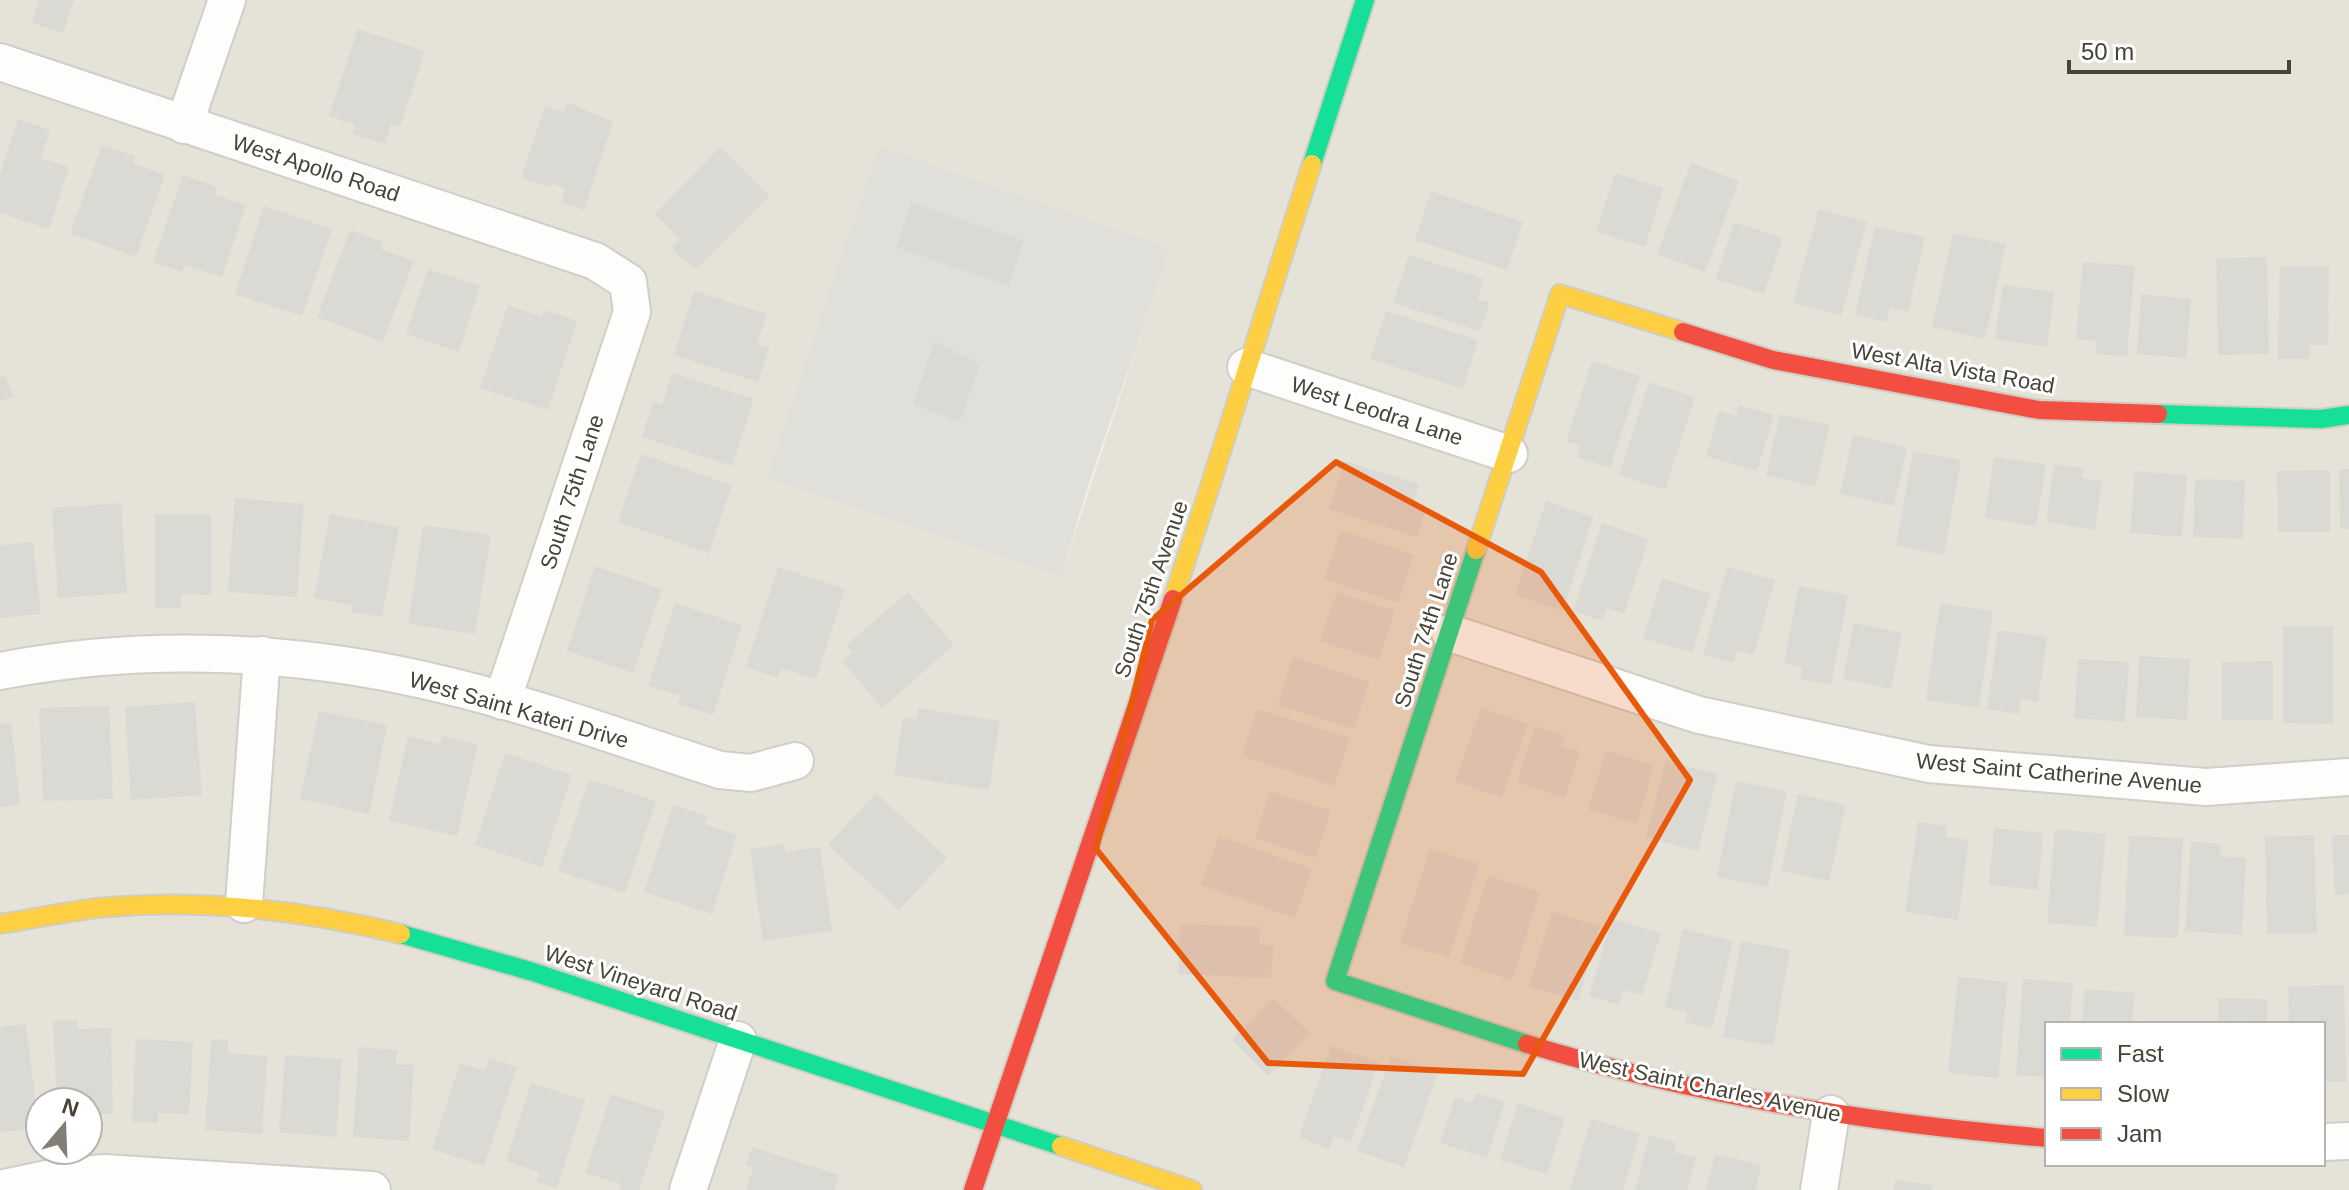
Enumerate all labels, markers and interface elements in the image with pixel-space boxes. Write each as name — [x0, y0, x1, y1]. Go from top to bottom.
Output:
scale bar — [2069, 24, 2289, 74]
text: 50 m — [2081, 38, 2134, 65]
street label: West Apollo Road — [229, 129, 403, 207]
street label: West Alta Vista Road — [1849, 338, 2057, 398]
street label: West Leodra Lane — [1288, 371, 1466, 451]
street label: South 75th Lane — [535, 411, 609, 573]
street label: South 75th Avenue — [1109, 497, 1193, 681]
street label: South 74th Lane — [1389, 549, 1463, 711]
street label: West Saint Kateri Drive — [406, 667, 632, 753]
street label: West Saint Catherine Avenue — [1915, 748, 2203, 798]
street label: West Vineyard Road — [542, 940, 740, 1026]
legend — [2045, 1022, 2325, 1166]
text: Fast — [2117, 1040, 2164, 1067]
street label: West Saint Charles Avenue — [1577, 1047, 1843, 1127]
text: Slow — [2117, 1080, 2170, 1107]
north arrow — [24, 1086, 104, 1166]
text: N — [59, 1093, 82, 1122]
text: Jam — [2117, 1120, 2162, 1147]

